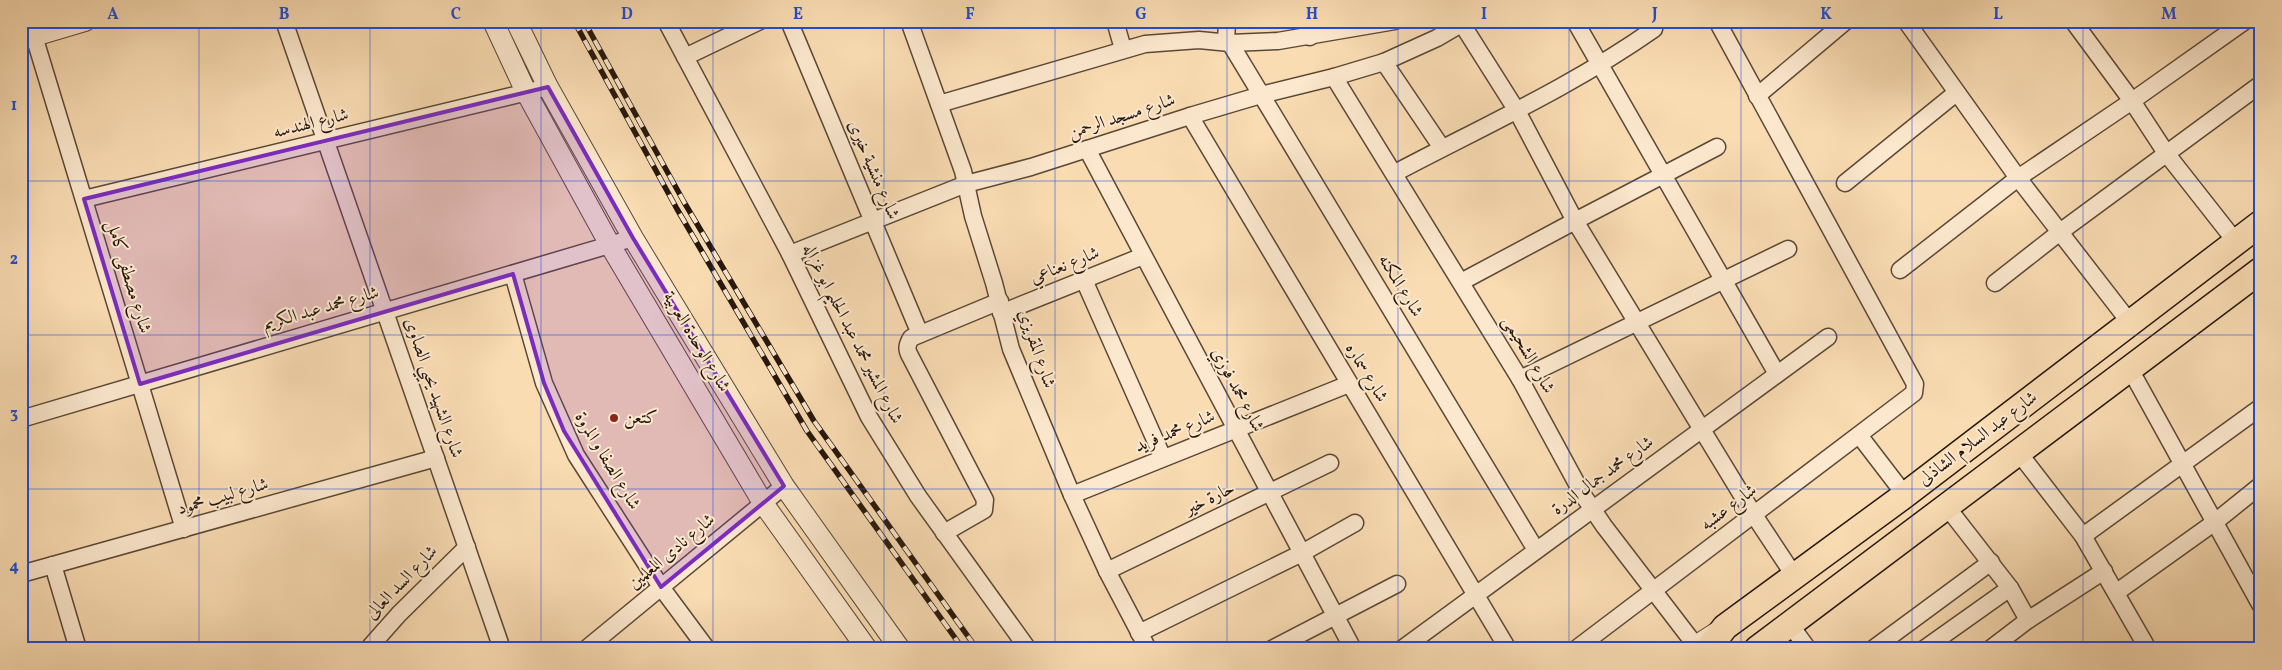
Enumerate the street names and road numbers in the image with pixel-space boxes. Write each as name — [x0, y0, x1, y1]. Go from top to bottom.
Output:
street label: شارع مسجد الرحمن — [1065, 88, 1179, 147]
street label: شارع الهندسه — [271, 103, 352, 146]
street label: شارع منشية خيرى — [840, 116, 905, 224]
street label: شارع مصطفى كامل — [98, 217, 157, 337]
street label: شارع المشير محمد عبد الحليم ابو غزاله — [792, 239, 908, 430]
street label: شارع نعناعي — [1027, 241, 1104, 292]
street label: شارع المكنه — [1371, 250, 1429, 323]
street label: شارع محمد عبد الكريم — [260, 281, 382, 339]
street label: شارع الوحدة العربية — [655, 287, 736, 398]
street label: شارع المقريزي — [1010, 306, 1061, 392]
street label: شارع الشحيمى — [1495, 311, 1560, 399]
street label: شارع الشهيد يحيي الصاوى — [394, 314, 469, 462]
street label: شارع سماره — [1338, 339, 1394, 408]
street label: شارع محمد فوزي — [1203, 343, 1270, 437]
street label: شارع عبد السلام الشاذلى — [1913, 386, 2044, 494]
street label: شارع محمد فريد — [1131, 405, 1219, 460]
street label: شارع الصفا و المروة — [567, 407, 646, 515]
street label: شارع محمد جمال الدرة — [1547, 430, 1660, 522]
street label: شارع لبيب محمود — [175, 472, 272, 523]
street label: حارة خير — [1179, 476, 1239, 523]
street label: شارع عشبه — [1696, 478, 1763, 538]
street label: شارع نادى المعلمين — [623, 508, 722, 597]
street label: شارع السد العالى — [360, 540, 445, 627]

